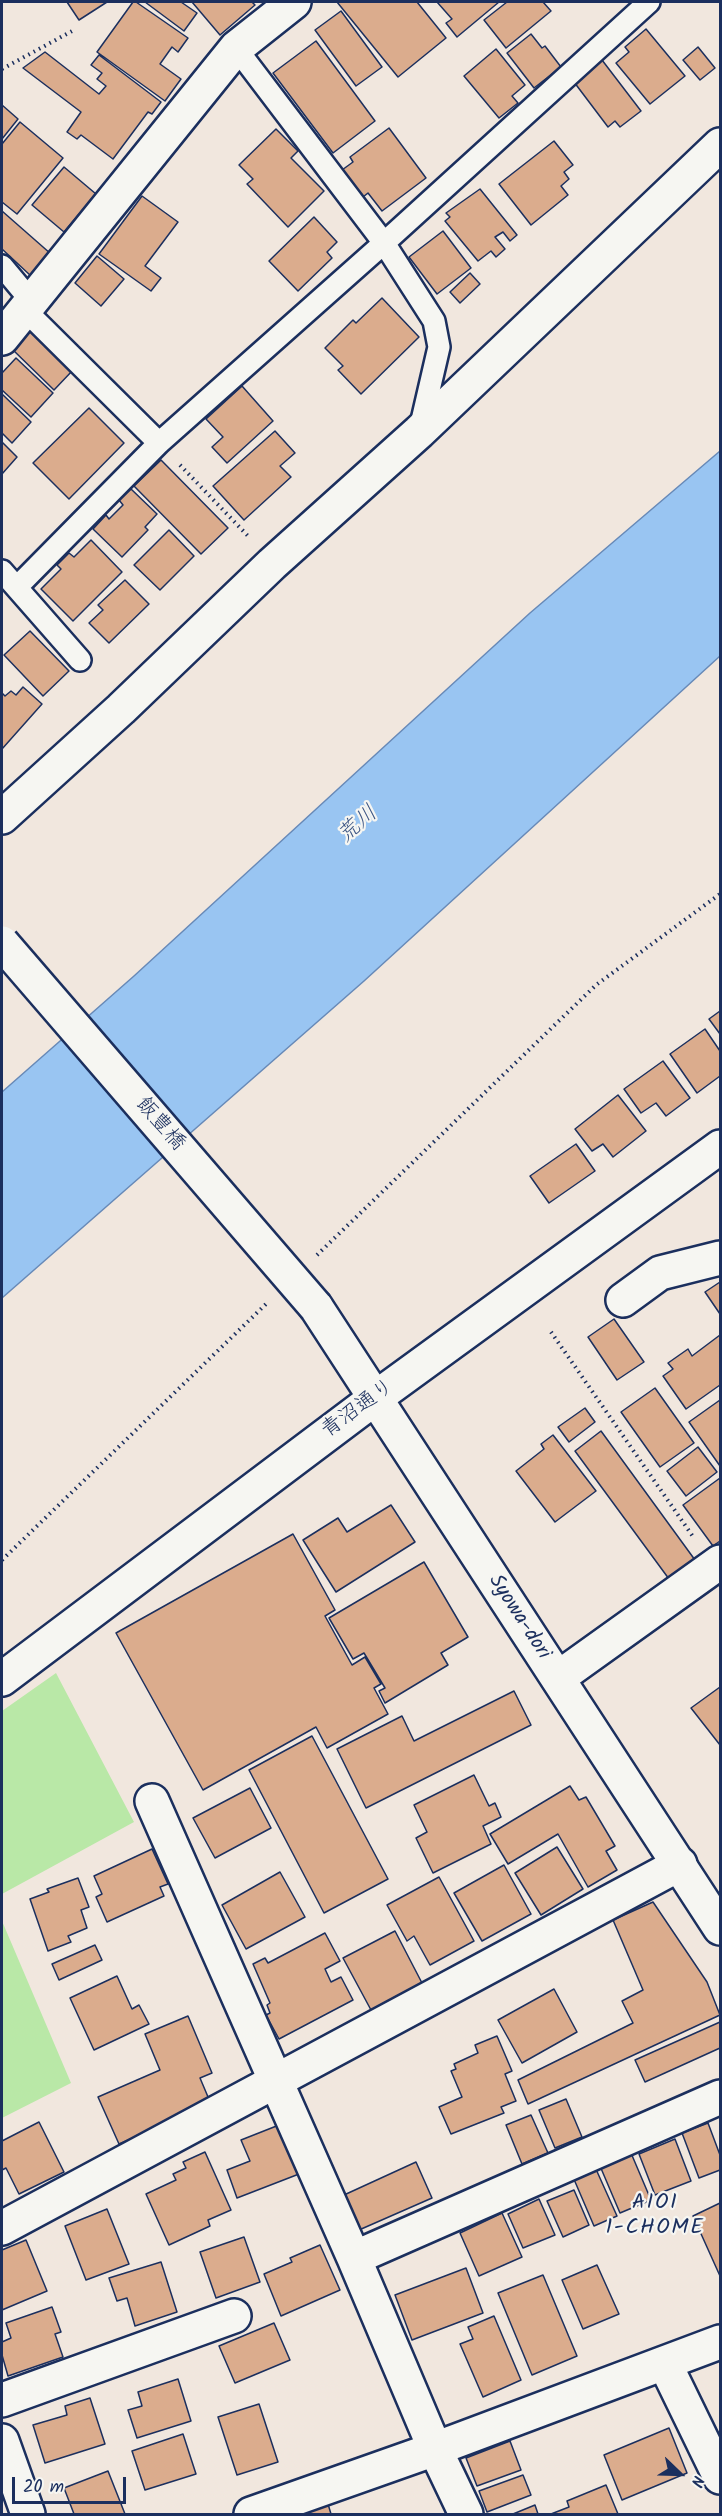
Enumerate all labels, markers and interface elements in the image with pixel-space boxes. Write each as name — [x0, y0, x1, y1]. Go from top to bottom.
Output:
water label: 荒川 — [334, 802, 384, 850]
street label: 飯豊橋 — [129, 1093, 189, 1157]
street label: 青沼通り — [318, 1375, 400, 1445]
street label: Syowa-dori — [481, 1571, 555, 1665]
district label: AIOI 1-CHOME — [605, 2191, 705, 2242]
north arrow — [650, 2444, 710, 2504]
scale bar — [15, 2465, 129, 2503]
text: N — [684, 2472, 711, 2491]
text: 20 m — [23, 2473, 64, 2502]

